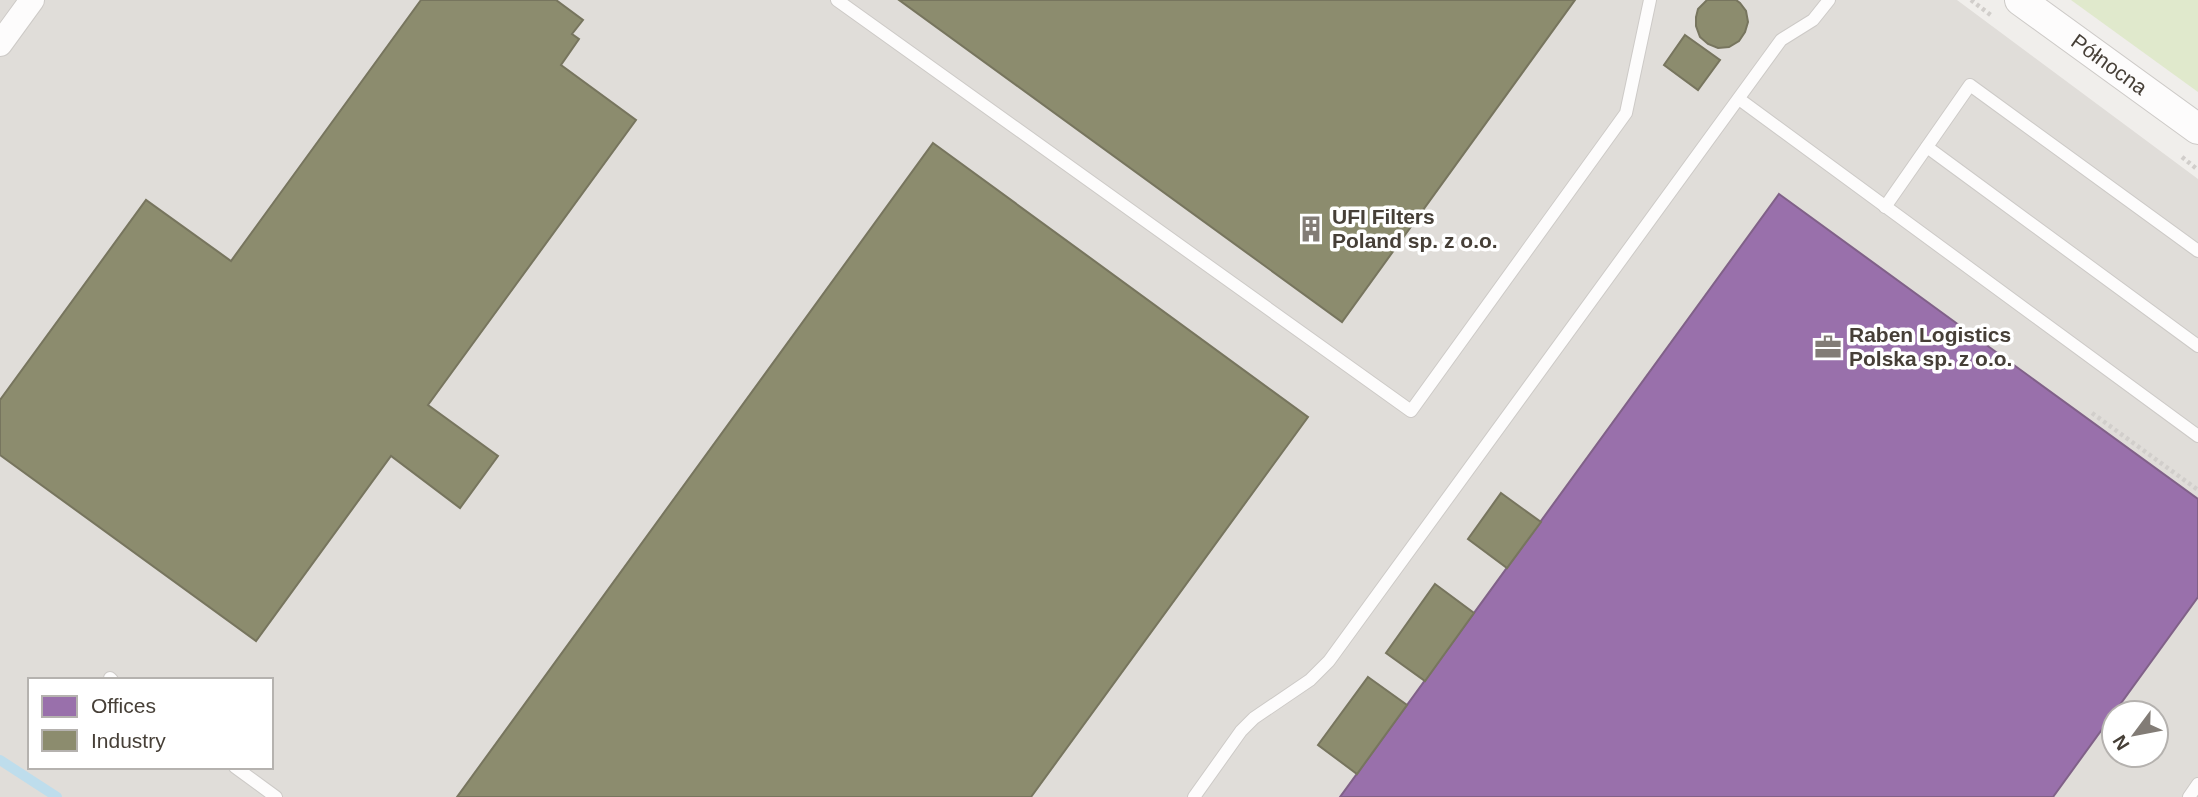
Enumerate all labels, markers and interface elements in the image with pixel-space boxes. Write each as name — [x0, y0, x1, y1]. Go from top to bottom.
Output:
street label: Północna — [2067, 29, 2152, 99]
place label: UFI Filters Poland sp. z o.o. — [1332, 205, 1498, 252]
building icon: UFI Filters Poland sp. z o.o. — [1296, 214, 1326, 244]
place label: Raben Logistics Polska sp. z o.o. — [1849, 323, 2012, 370]
office icon: Raben Logistics Polska sp. z o.o. — [1813, 332, 1843, 362]
legend — [28, 678, 273, 769]
text: Offices — [91, 694, 156, 717]
north arrow — [2100, 699, 2170, 769]
text: Industry — [91, 729, 166, 752]
text: N — [2108, 731, 2134, 754]

